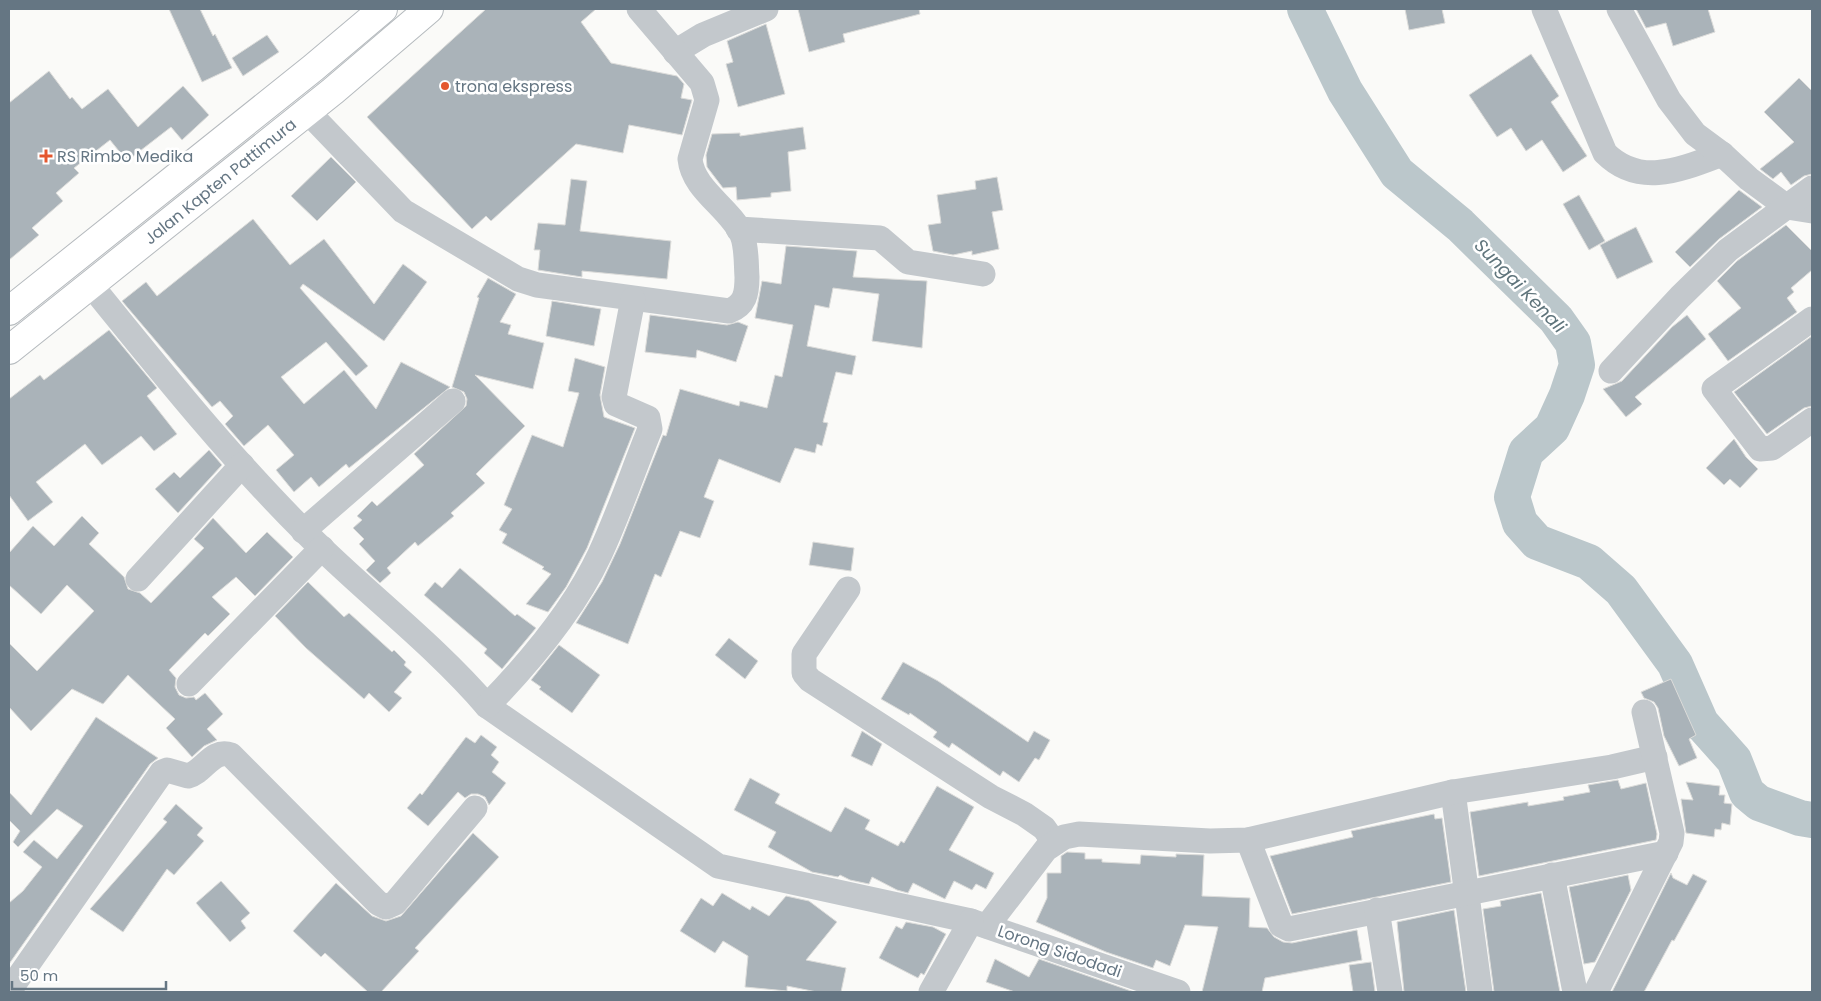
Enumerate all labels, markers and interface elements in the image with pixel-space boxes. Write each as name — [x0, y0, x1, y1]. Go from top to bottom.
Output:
place label: trona ekspress — [455, 75, 572, 98]
marker: trona ekspress — [439, 80, 451, 92]
street label: Jalan Kapten Pattimura — [140, 113, 301, 250]
place label: RS Rimbo Medika — [57, 145, 193, 168]
marker: RS Rimbo Medika — [39, 149, 53, 163]
water label: Sungai Kenali — [1469, 233, 1572, 339]
street label: Lorong Sidodadi — [995, 920, 1125, 983]
scale bar — [12, 958, 166, 990]
text: 50 m — [20, 965, 58, 986]

